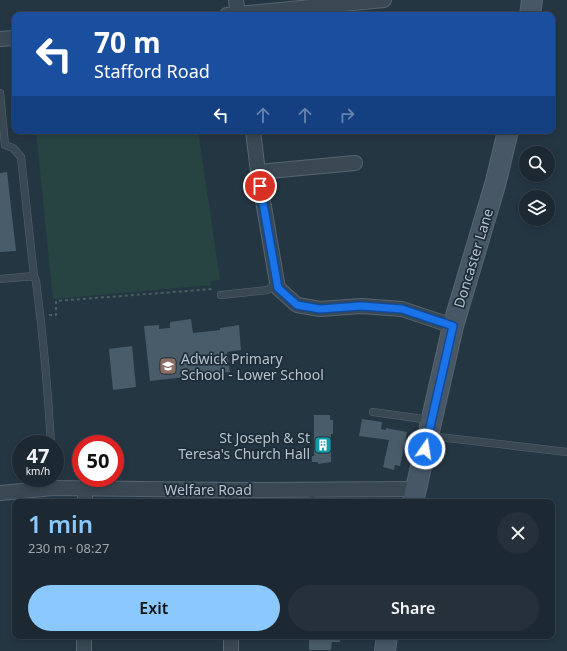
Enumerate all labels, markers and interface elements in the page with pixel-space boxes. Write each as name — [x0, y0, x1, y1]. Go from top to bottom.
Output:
text: 70 m — [94, 23, 161, 61]
icon: left — [28, 28, 80, 80]
text: Stafford Road — [94, 59, 210, 83]
icon: left — [210, 104, 232, 126]
icon: ahead — [252, 104, 274, 126]
icon: ahead — [294, 104, 316, 126]
icon: right — [336, 104, 358, 126]
map controls — [519, 146, 555, 226]
button: search — [519, 146, 555, 182]
pin — [243, 169, 277, 203]
icon: arrive — [249, 175, 271, 197]
button: layers — [519, 190, 555, 226]
street label: Doncaster Lane — [449, 206, 497, 310]
place label: Adwick Primary School - Lower School — [181, 349, 324, 384]
school or university icon: Adwick Primary School - Lower School — [158, 356, 178, 376]
place label: St Joseph & St Teresa's Church Hall — [178, 428, 310, 463]
position arrow — [404, 428, 446, 470]
speed limit sign: 50 — [72, 435, 124, 487]
building icon: St Joseph & St Teresa's Church Hall — [313, 435, 333, 455]
text: 47 — [27, 442, 49, 469]
text: km/h — [26, 464, 50, 478]
street label: Welfare Road — [164, 480, 252, 499]
text: 1 min — [28, 507, 93, 540]
button: close — [497, 512, 539, 554]
text: 230 m · 08:27 — [28, 539, 109, 557]
button: Exit — [28, 585, 280, 631]
button: Share — [288, 585, 539, 631]

